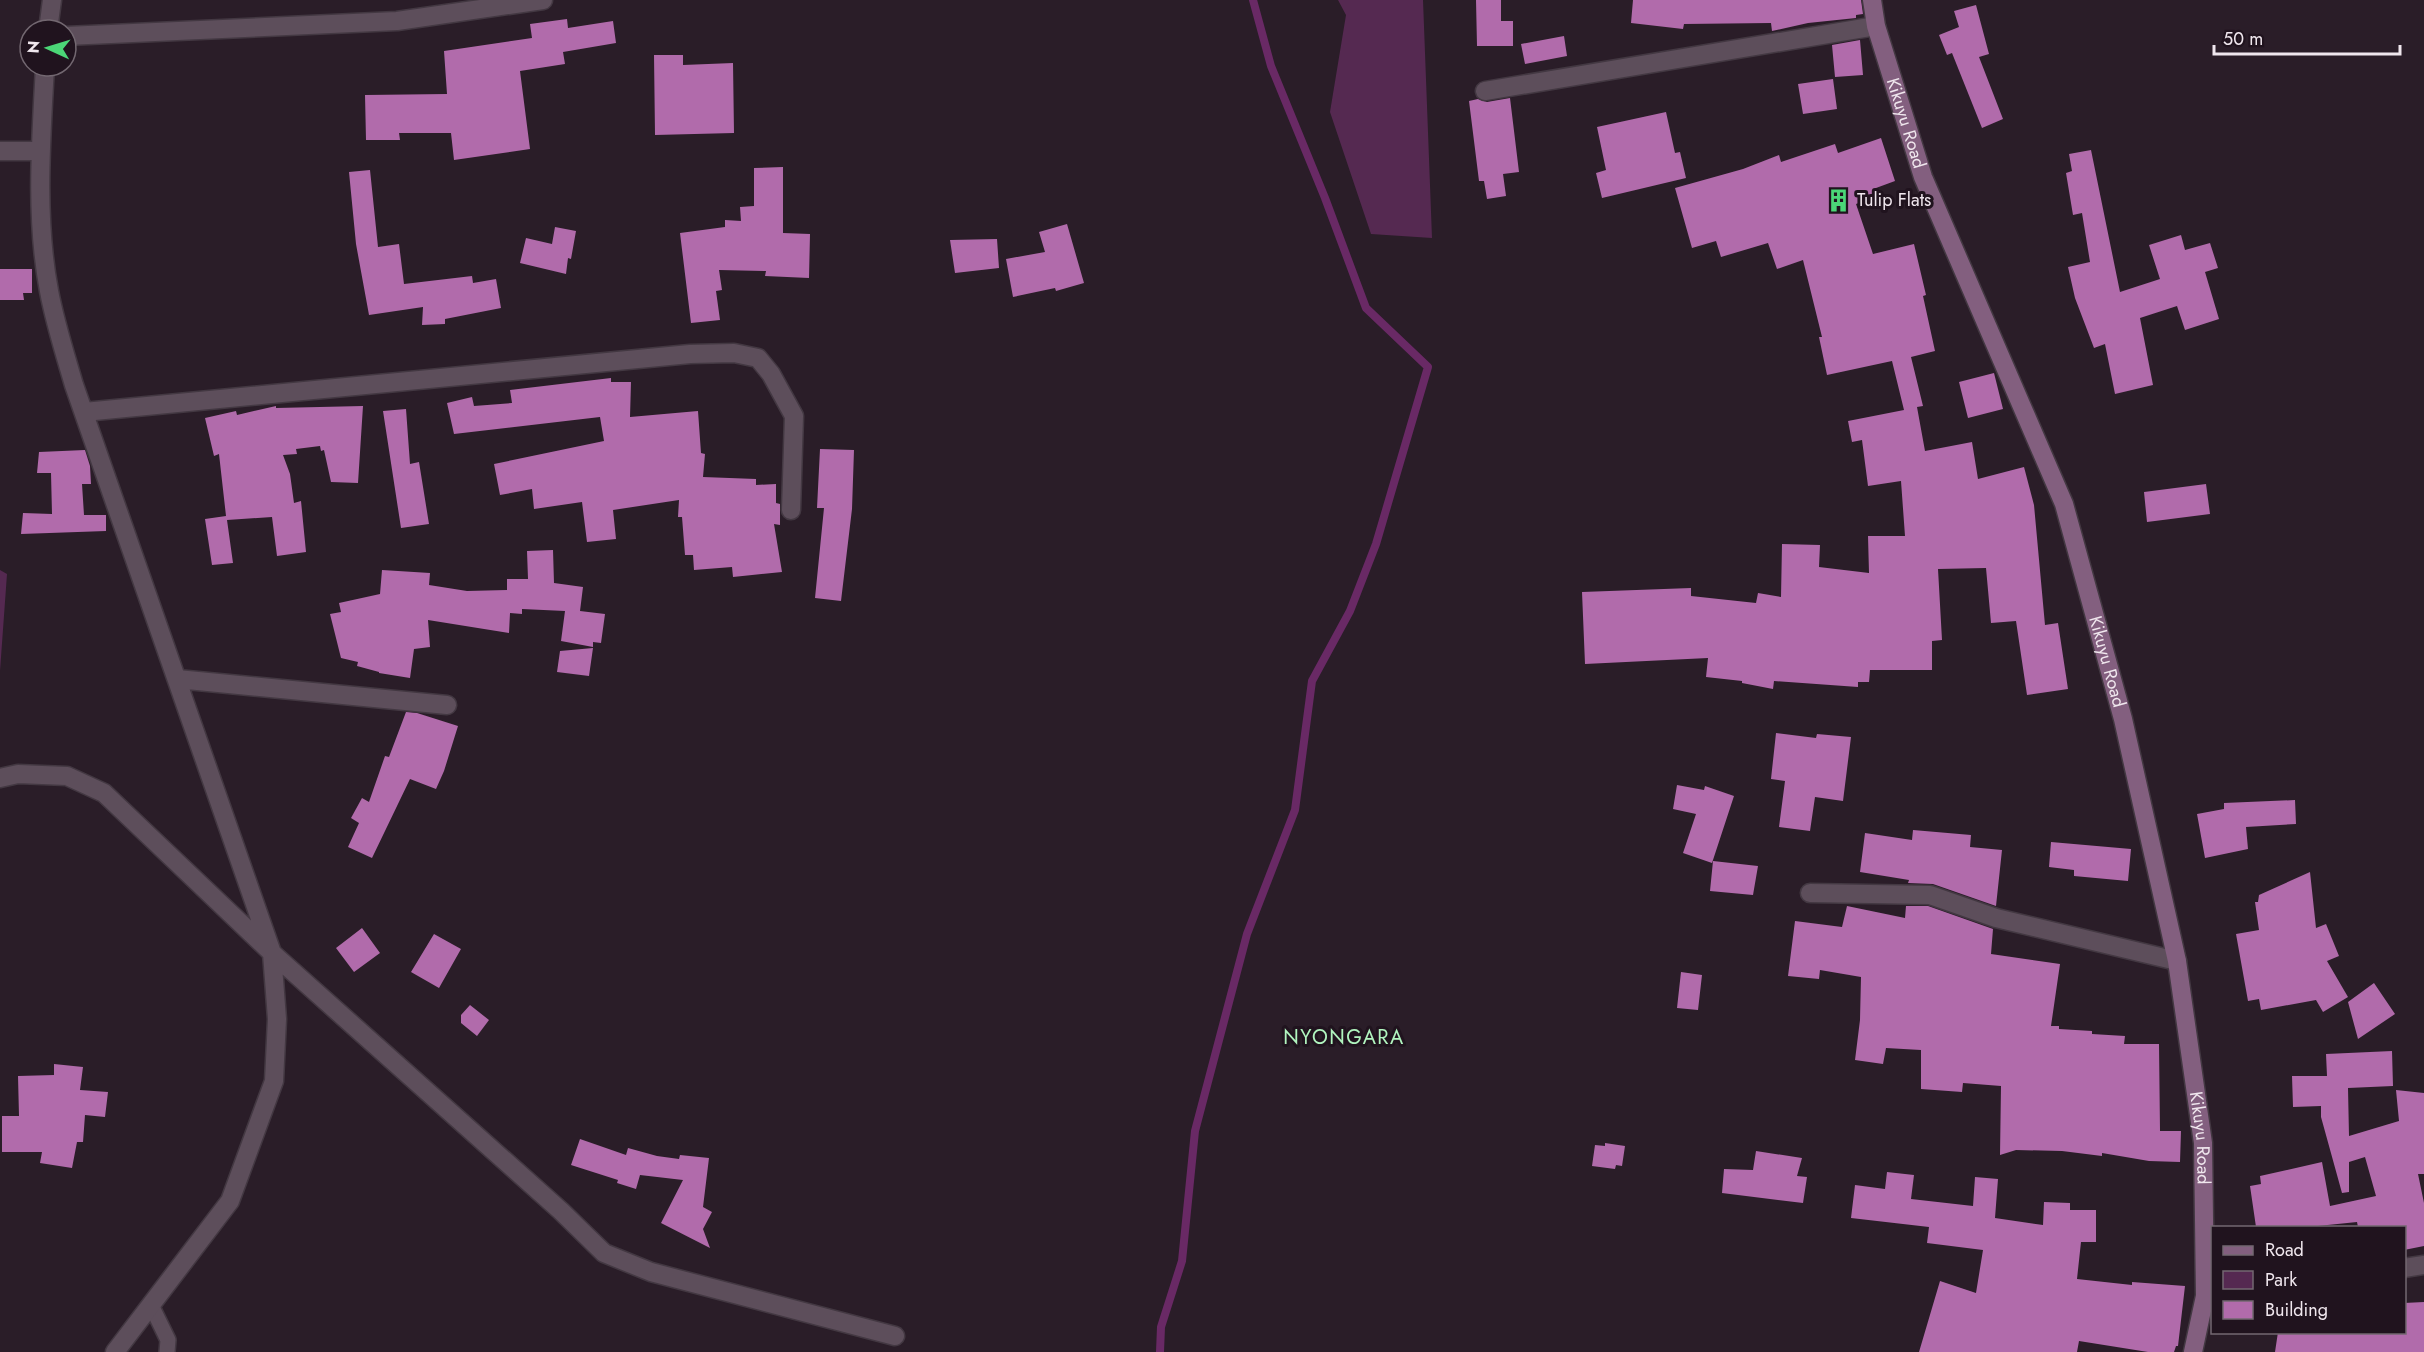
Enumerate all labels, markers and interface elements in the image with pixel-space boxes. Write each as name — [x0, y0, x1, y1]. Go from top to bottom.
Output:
north arrow — [18, 18, 78, 78]
scale bar — [2214, 18, 2400, 56]
text: 50 m — [2223, 26, 2263, 52]
text: N — [22, 40, 45, 54]
street label: Kikuyu Road — [1880, 75, 1933, 172]
building icon: Tulip Flats — [1826, 187, 1852, 213]
place label: Tulip Flats — [1857, 187, 1931, 213]
street label: Kikuyu Road — [2082, 613, 2132, 710]
district label: NYONGARA — [1283, 1023, 1405, 1052]
street label: Kikuyu Road — [2183, 1090, 2217, 1185]
legend — [2211, 1226, 2406, 1334]
text: Road — [2265, 1237, 2304, 1263]
text: Park — [2265, 1267, 2297, 1293]
text: Building — [2265, 1297, 2328, 1323]

